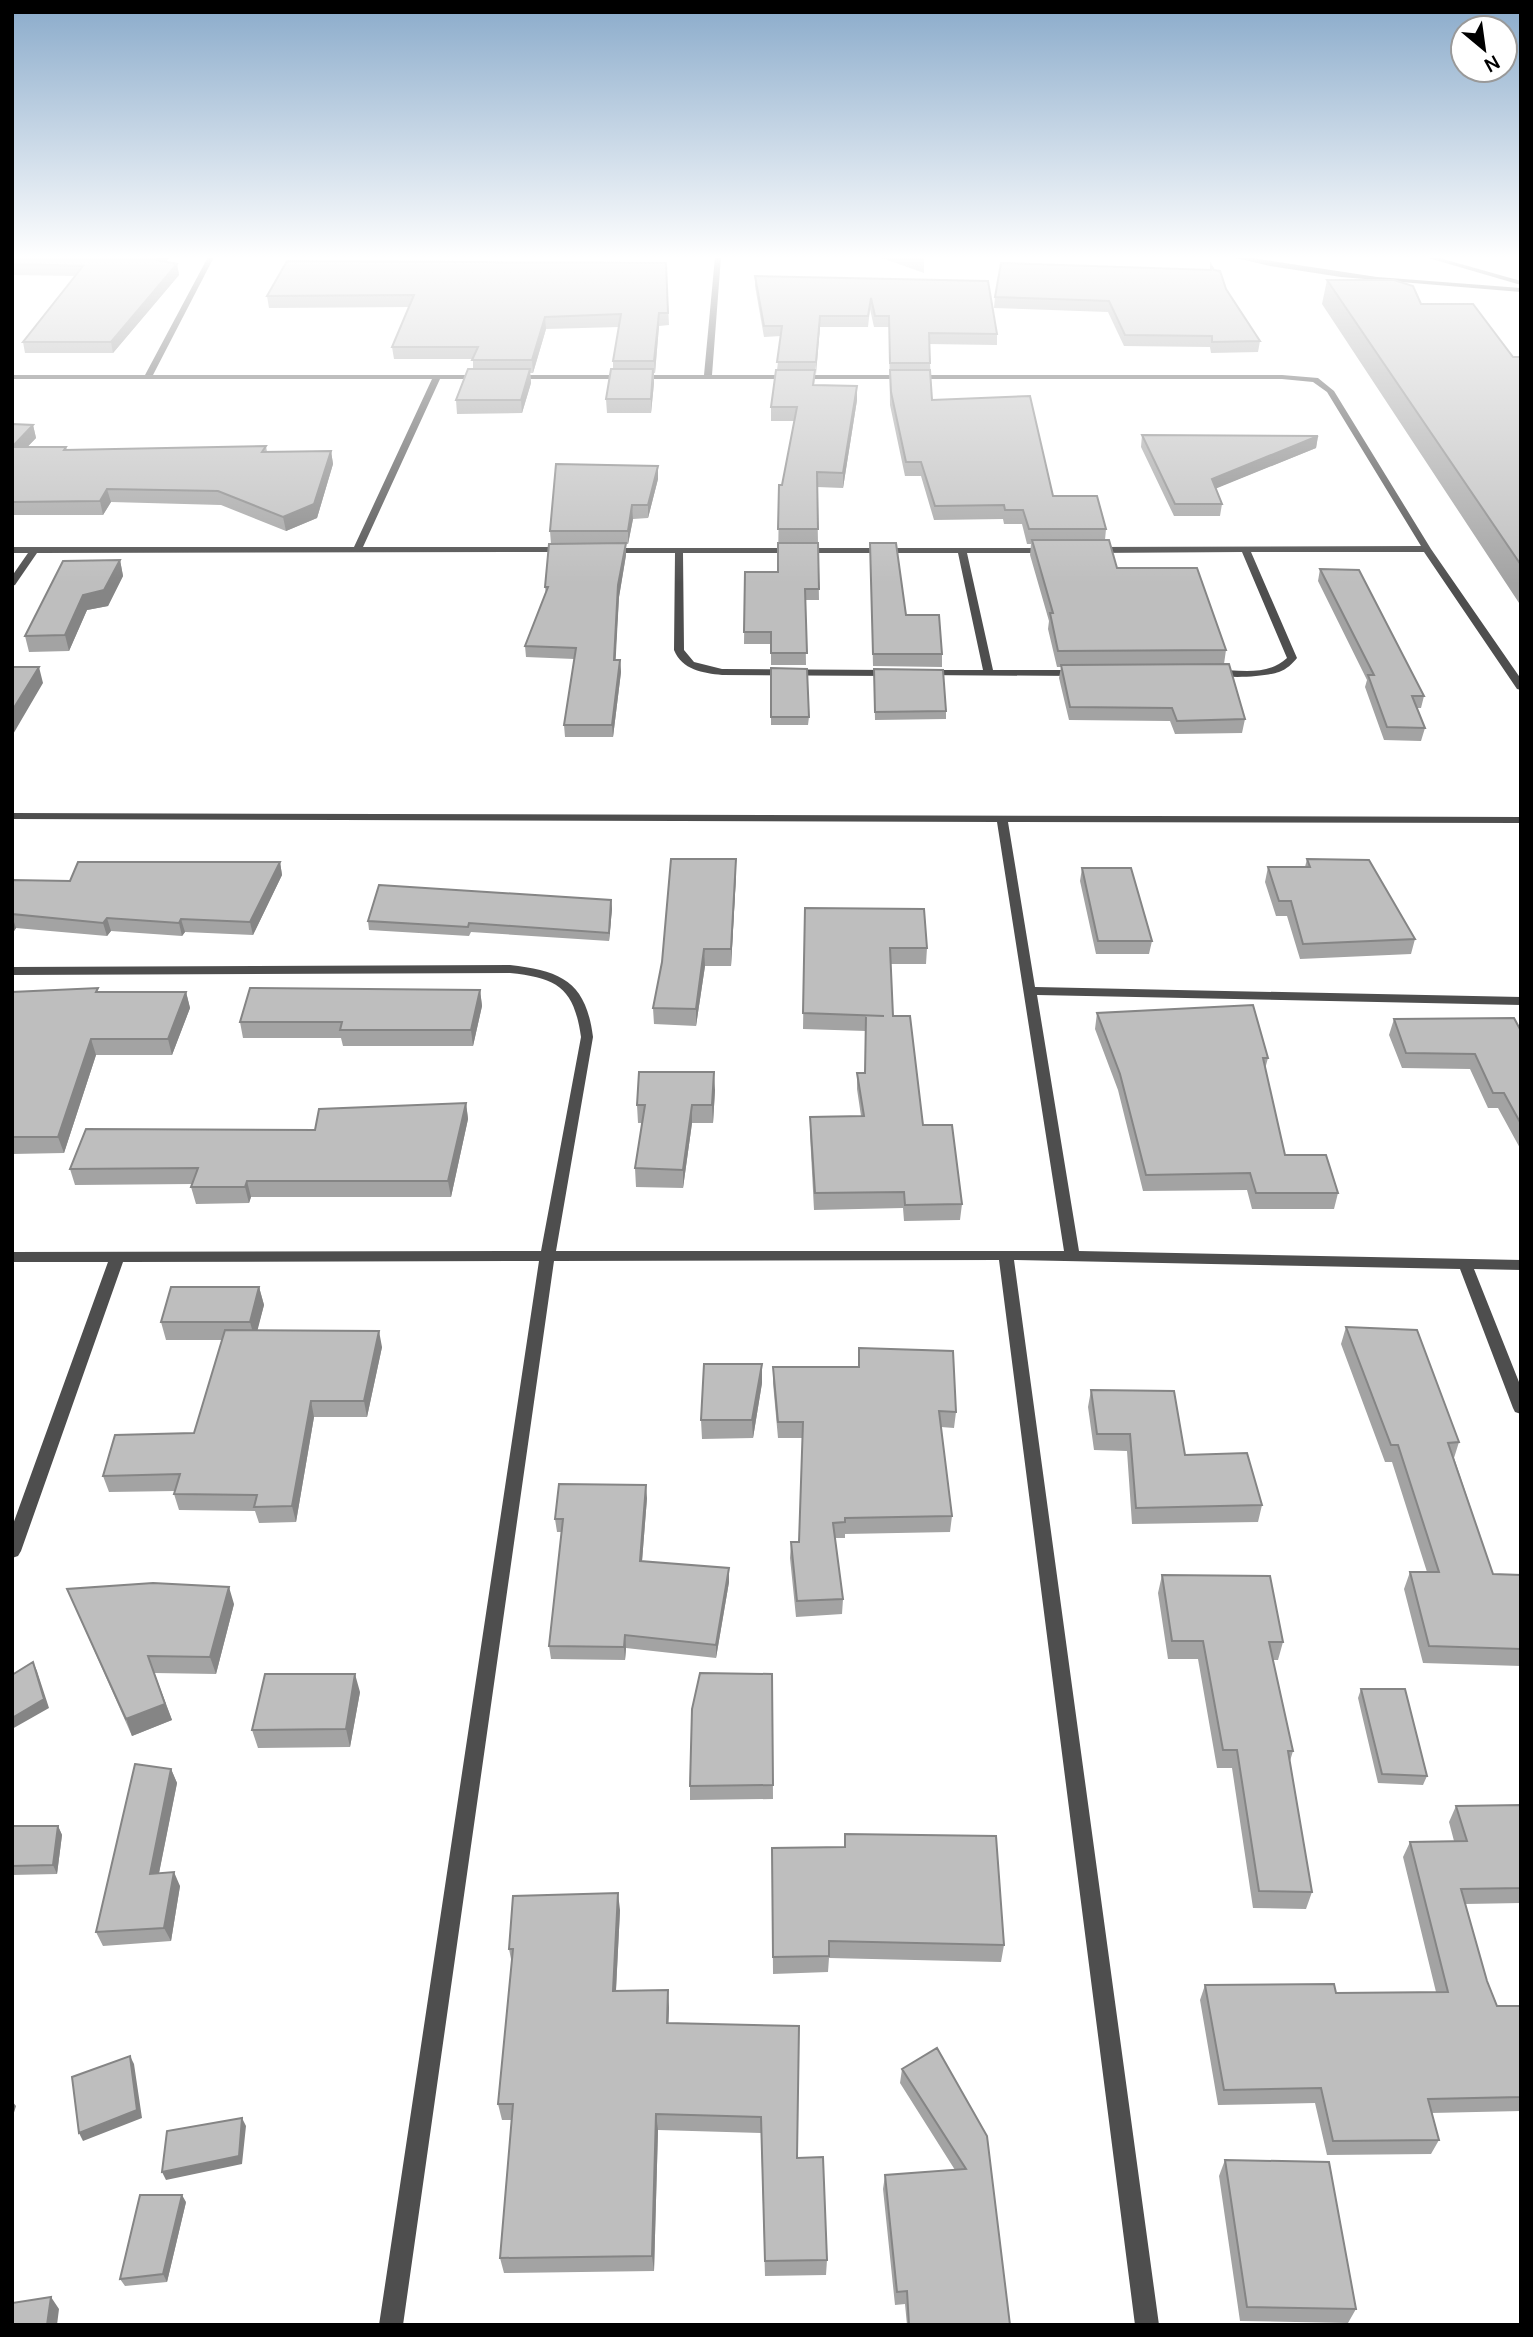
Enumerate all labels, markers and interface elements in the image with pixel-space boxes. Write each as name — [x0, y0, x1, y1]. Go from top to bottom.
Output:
north arrow — [1449, 14, 1519, 84]
text: N — [1480, 49, 1505, 79]

